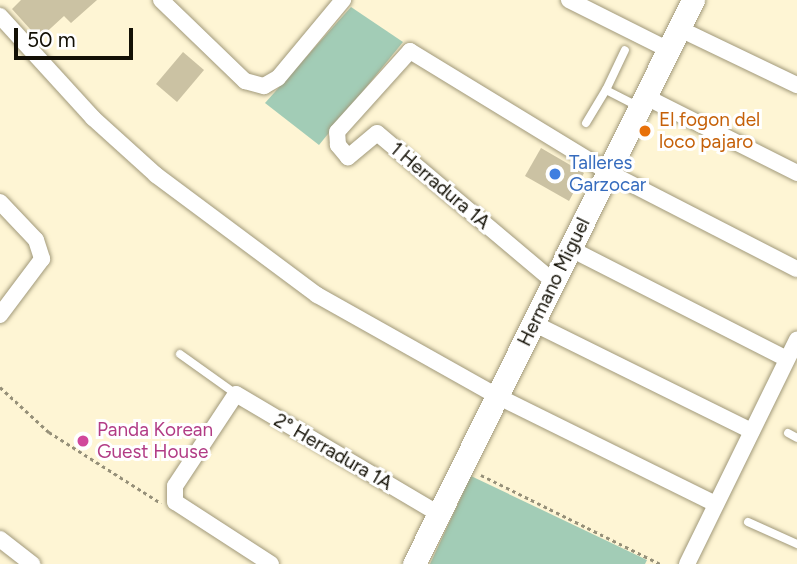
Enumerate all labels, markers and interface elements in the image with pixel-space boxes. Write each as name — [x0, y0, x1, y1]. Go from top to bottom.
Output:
scale bar — [18, 14, 136, 58]
text: 50 m — [27, 27, 76, 52]
place label: El fogon del loco pajaro — [659, 109, 760, 153]
marker: El fogon del loco pajaro — [637, 123, 653, 139]
street label: 1 Herradura 1A — [386, 138, 494, 234]
place label: Talleres Garzocar — [569, 152, 646, 196]
marker: Talleres Garzocar — [547, 166, 563, 182]
street label: Hermano Miguel — [513, 214, 595, 350]
street label: 2° Herradura 1A — [270, 409, 396, 495]
place label: Panda Korean Guest House — [97, 419, 213, 463]
marker: Panda Korean Guest House — [75, 433, 91, 449]

